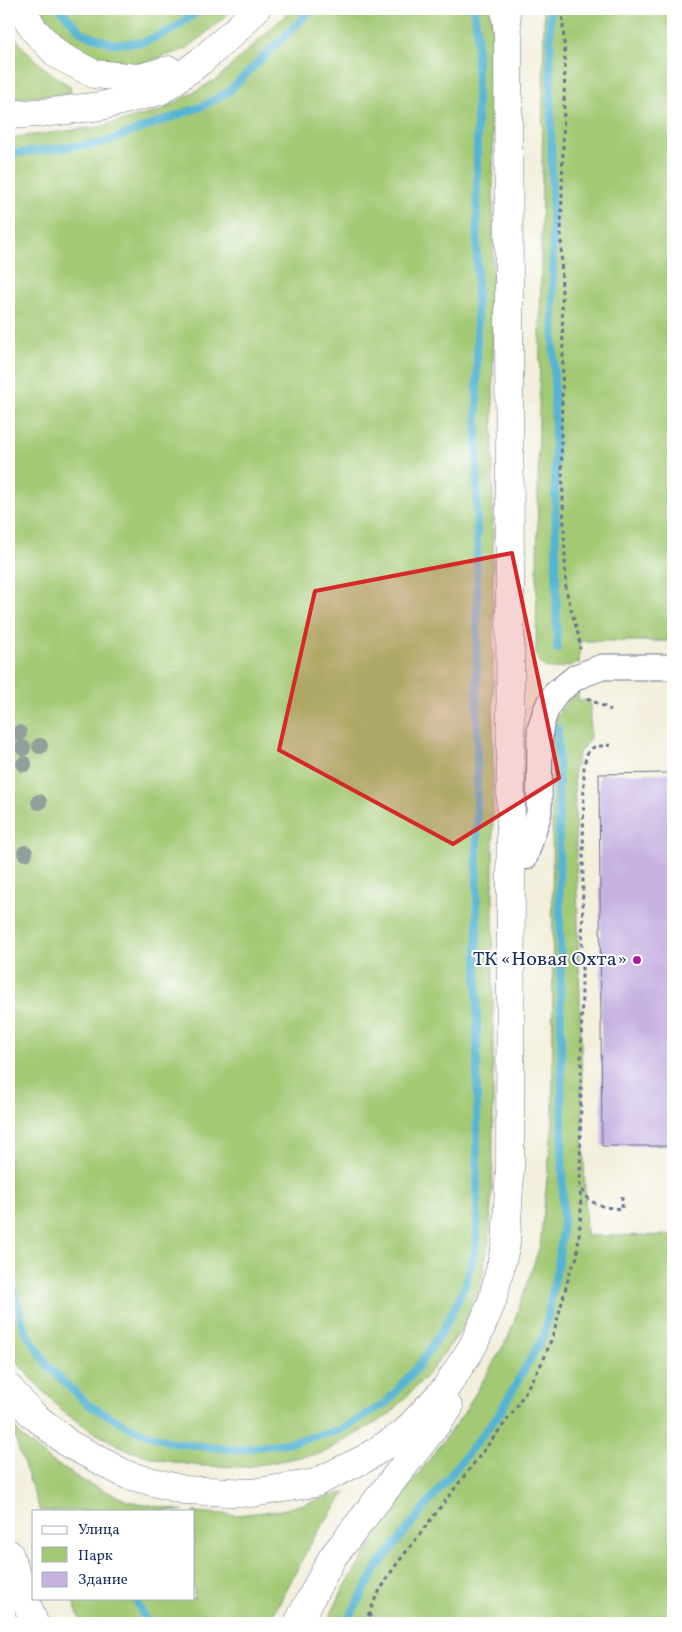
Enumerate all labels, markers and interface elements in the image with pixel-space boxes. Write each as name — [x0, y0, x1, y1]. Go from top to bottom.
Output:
place label: ТК «Новая Охта» — [473, 946, 627, 974]
marker: ТК «Новая Охта» — [631, 954, 643, 966]
legend — [32, 1510, 195, 1600]
text: Улица — [78, 1520, 120, 1541]
text: Парк — [78, 1546, 113, 1567]
text: Здание — [78, 1570, 128, 1591]

